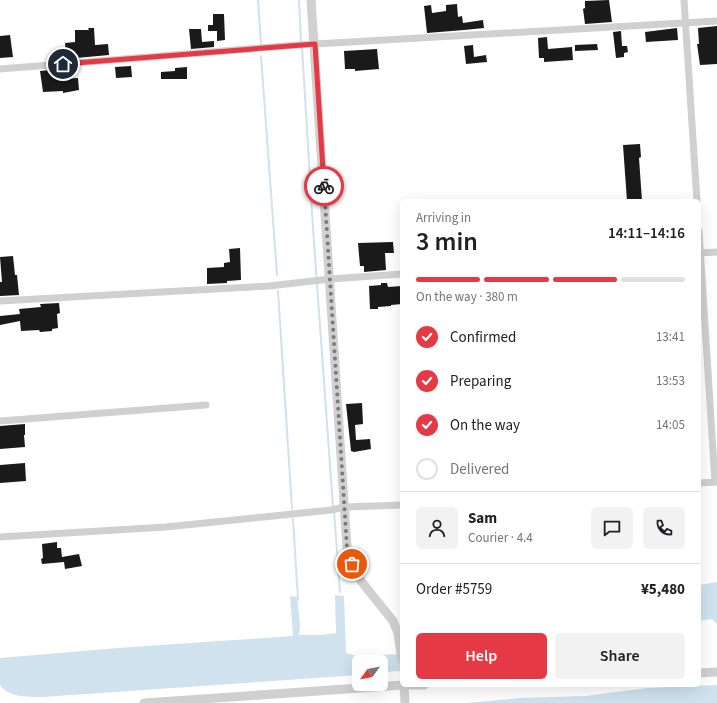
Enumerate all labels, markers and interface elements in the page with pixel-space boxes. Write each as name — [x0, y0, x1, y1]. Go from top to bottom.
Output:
pin — [46, 47, 80, 81]
icon: home — [52, 53, 74, 75]
courier — [304, 166, 344, 206]
icon: bike — [313, 175, 335, 197]
text: Arriving in — [416, 209, 471, 227]
text: 3 min — [416, 223, 478, 260]
text: 14:11–14:16 — [608, 223, 685, 244]
text: On the way · 380 m — [416, 288, 518, 306]
icon: check — [416, 326, 438, 348]
text: Confirmed — [450, 327, 516, 348]
text: 13:41 — [656, 328, 685, 346]
icon: check — [416, 370, 438, 392]
text: Preparing — [450, 371, 511, 392]
text: 13:53 — [656, 372, 685, 390]
icon: check — [416, 414, 438, 436]
text: On the way — [450, 415, 520, 436]
text: 14:05 — [656, 416, 685, 434]
text: Delivered — [450, 459, 509, 480]
button: person — [416, 507, 458, 549]
button: chat — [591, 507, 633, 549]
button: phone — [643, 507, 685, 549]
text: Sam — [468, 508, 497, 529]
text: Courier · 4.4 — [468, 529, 533, 547]
pin — [335, 547, 369, 581]
icon: bag — [341, 553, 363, 575]
text: Order #5759 — [416, 579, 492, 600]
text: ¥5,480 — [641, 579, 685, 600]
button: Help — [416, 633, 547, 679]
button: Share — [555, 633, 685, 679]
north arrow — [352, 655, 388, 691]
map controls — [352, 655, 388, 691]

